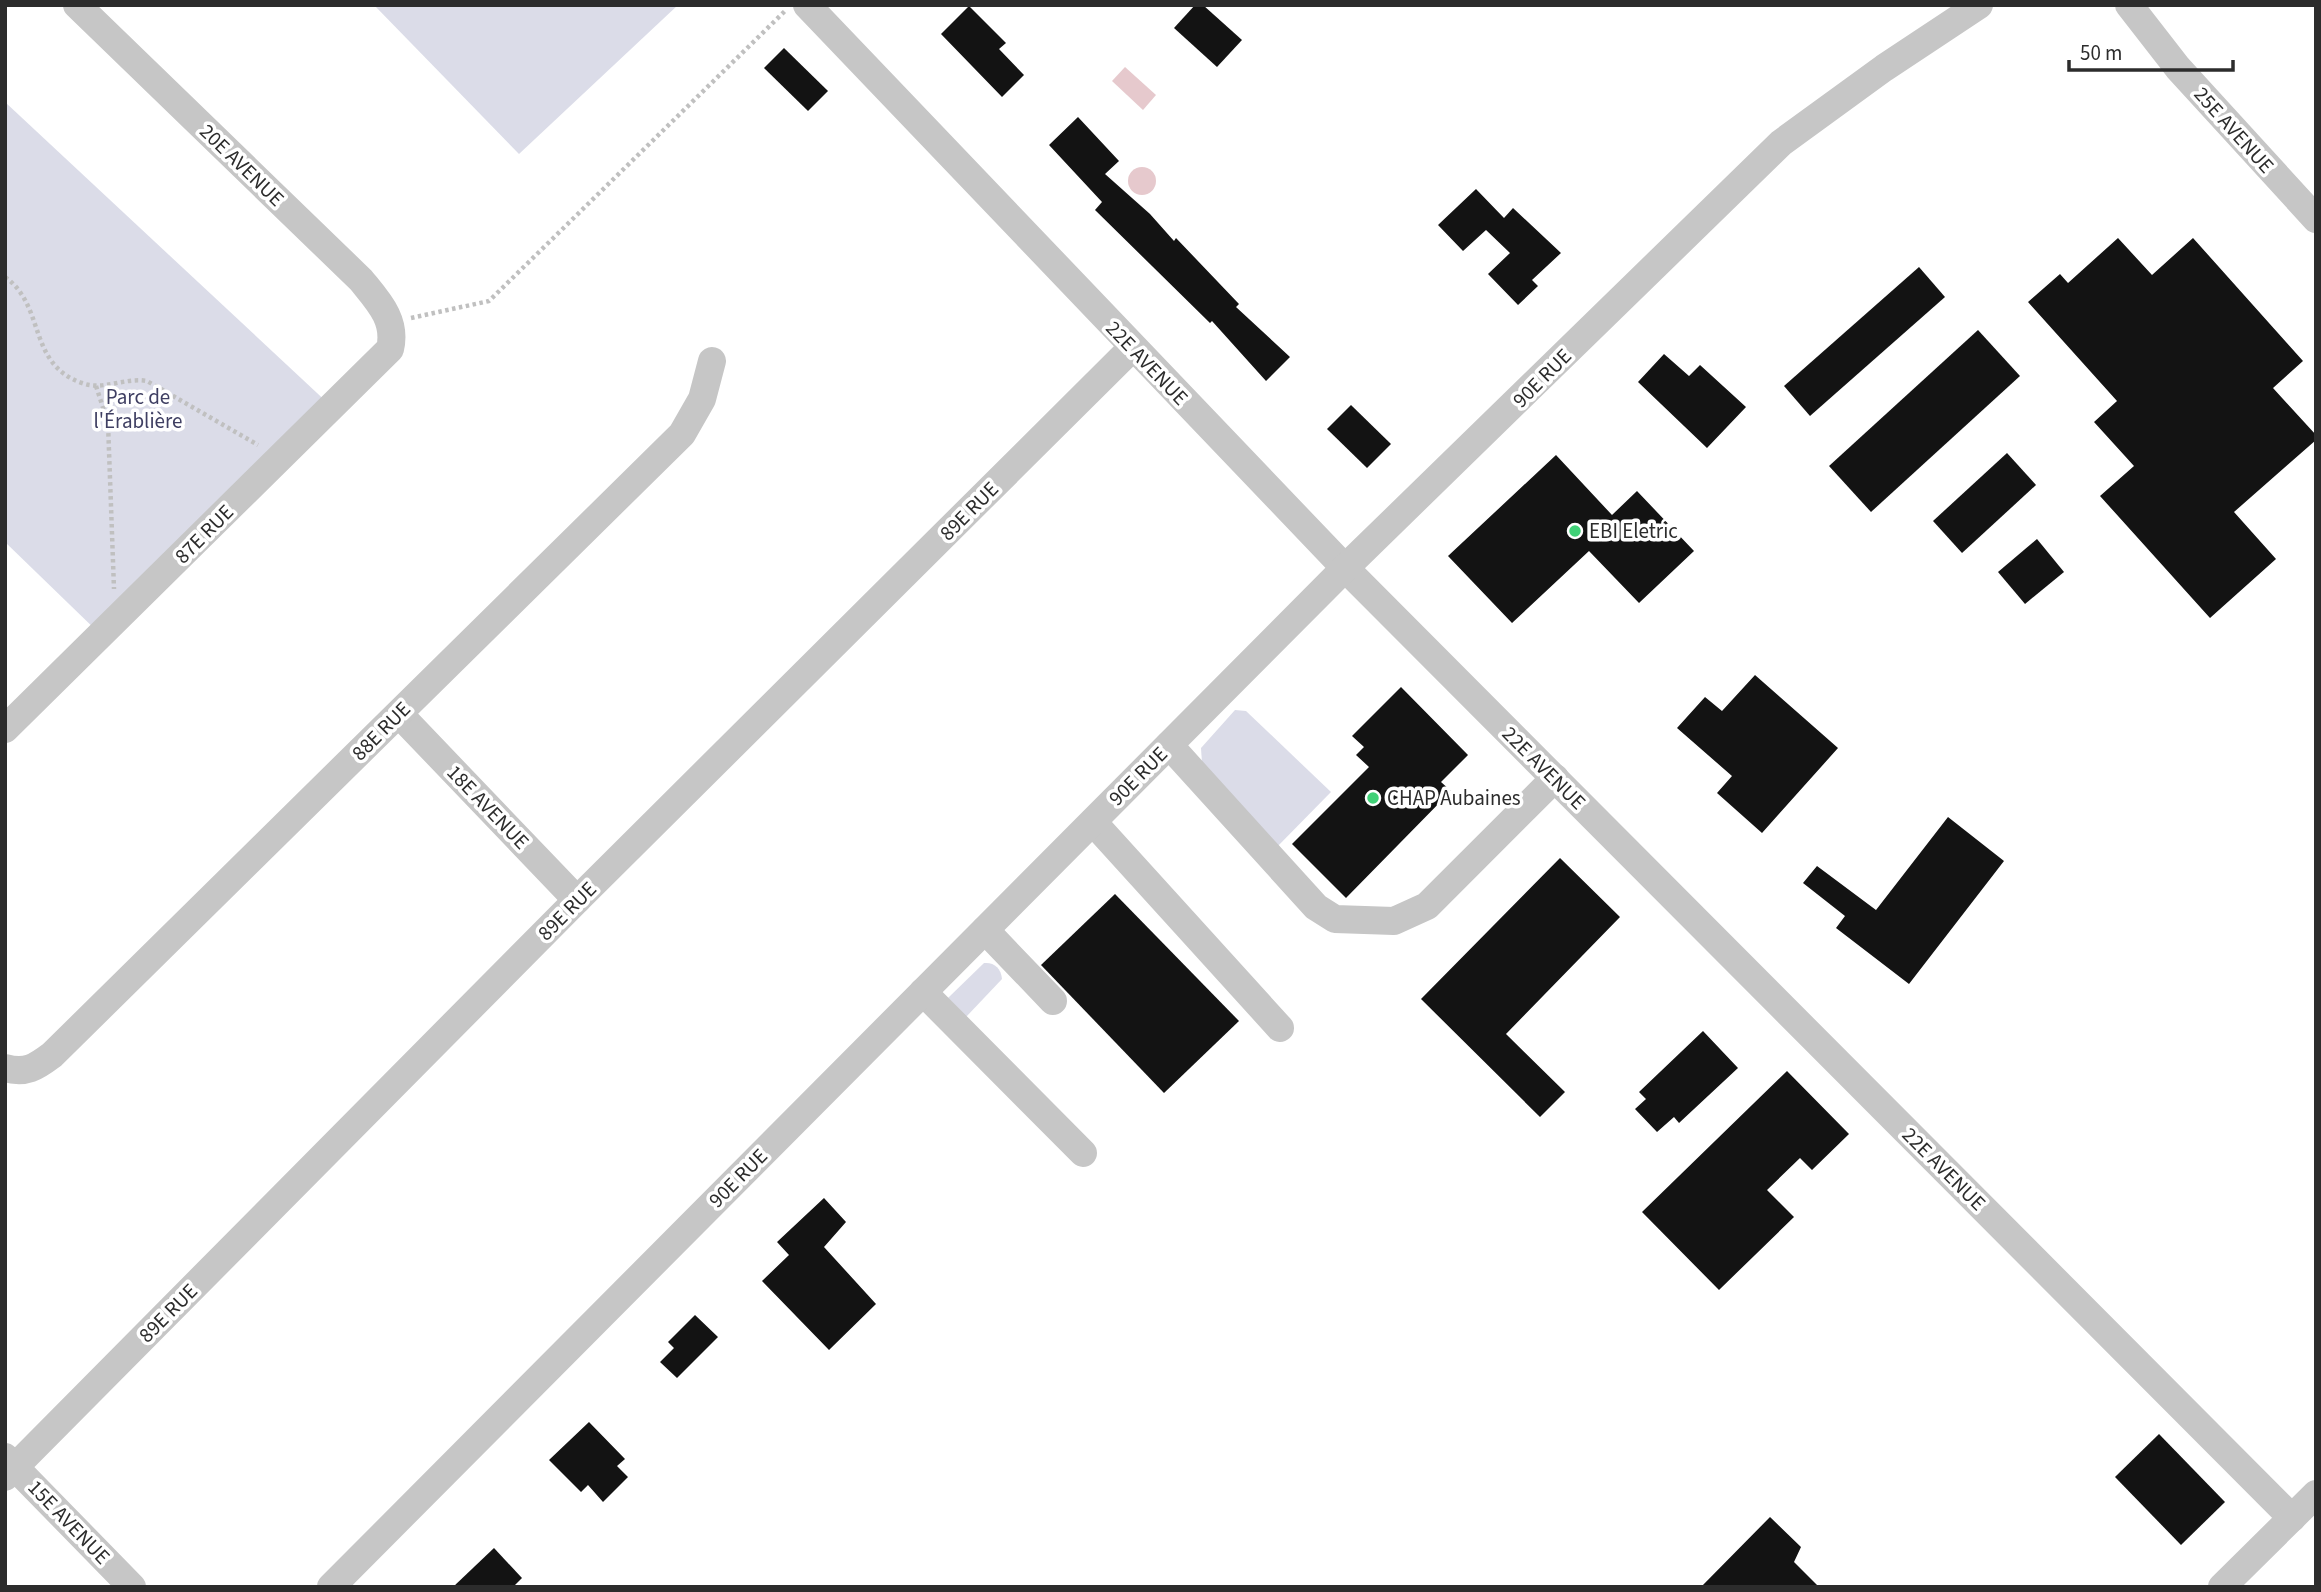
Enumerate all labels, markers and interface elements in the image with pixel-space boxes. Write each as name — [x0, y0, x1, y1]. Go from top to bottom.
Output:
scale bar — [2069, 28, 2234, 72]
text: 50 m — [2080, 38, 2122, 68]
street label: 25E AVENUE — [2187, 80, 2281, 180]
street label: 20E AVENUE — [193, 117, 291, 213]
street label: 22E AVENUE — [1099, 314, 1195, 412]
street label: 90E RUE — [1506, 342, 1578, 414]
park label: Parc de l'Érablière — [93, 382, 183, 436]
street label: 89E RUE — [933, 475, 1005, 547]
street label: 87E RUE — [168, 498, 240, 570]
place label: EBI Eletric — [1589, 516, 1678, 546]
marker: EBI Eletric — [1567, 523, 1583, 539]
street label: 88E RUE — [345, 695, 417, 767]
street label: 22E AVENUE — [1495, 719, 1593, 817]
street label: 90E RUE — [1102, 740, 1174, 812]
street label: 18E AVENUE — [440, 758, 536, 856]
place label: CHAP Aubaines — [1387, 783, 1521, 813]
marker: CHAP Aubaines — [1365, 790, 1381, 806]
street label: 89E RUE — [531, 875, 603, 947]
street label: 22E AVENUE — [1895, 1120, 1993, 1218]
street label: 90E RUE — [702, 1142, 774, 1214]
street label: 89E RUE — [132, 1277, 204, 1349]
street label: 15E AVENUE — [21, 1473, 117, 1571]

